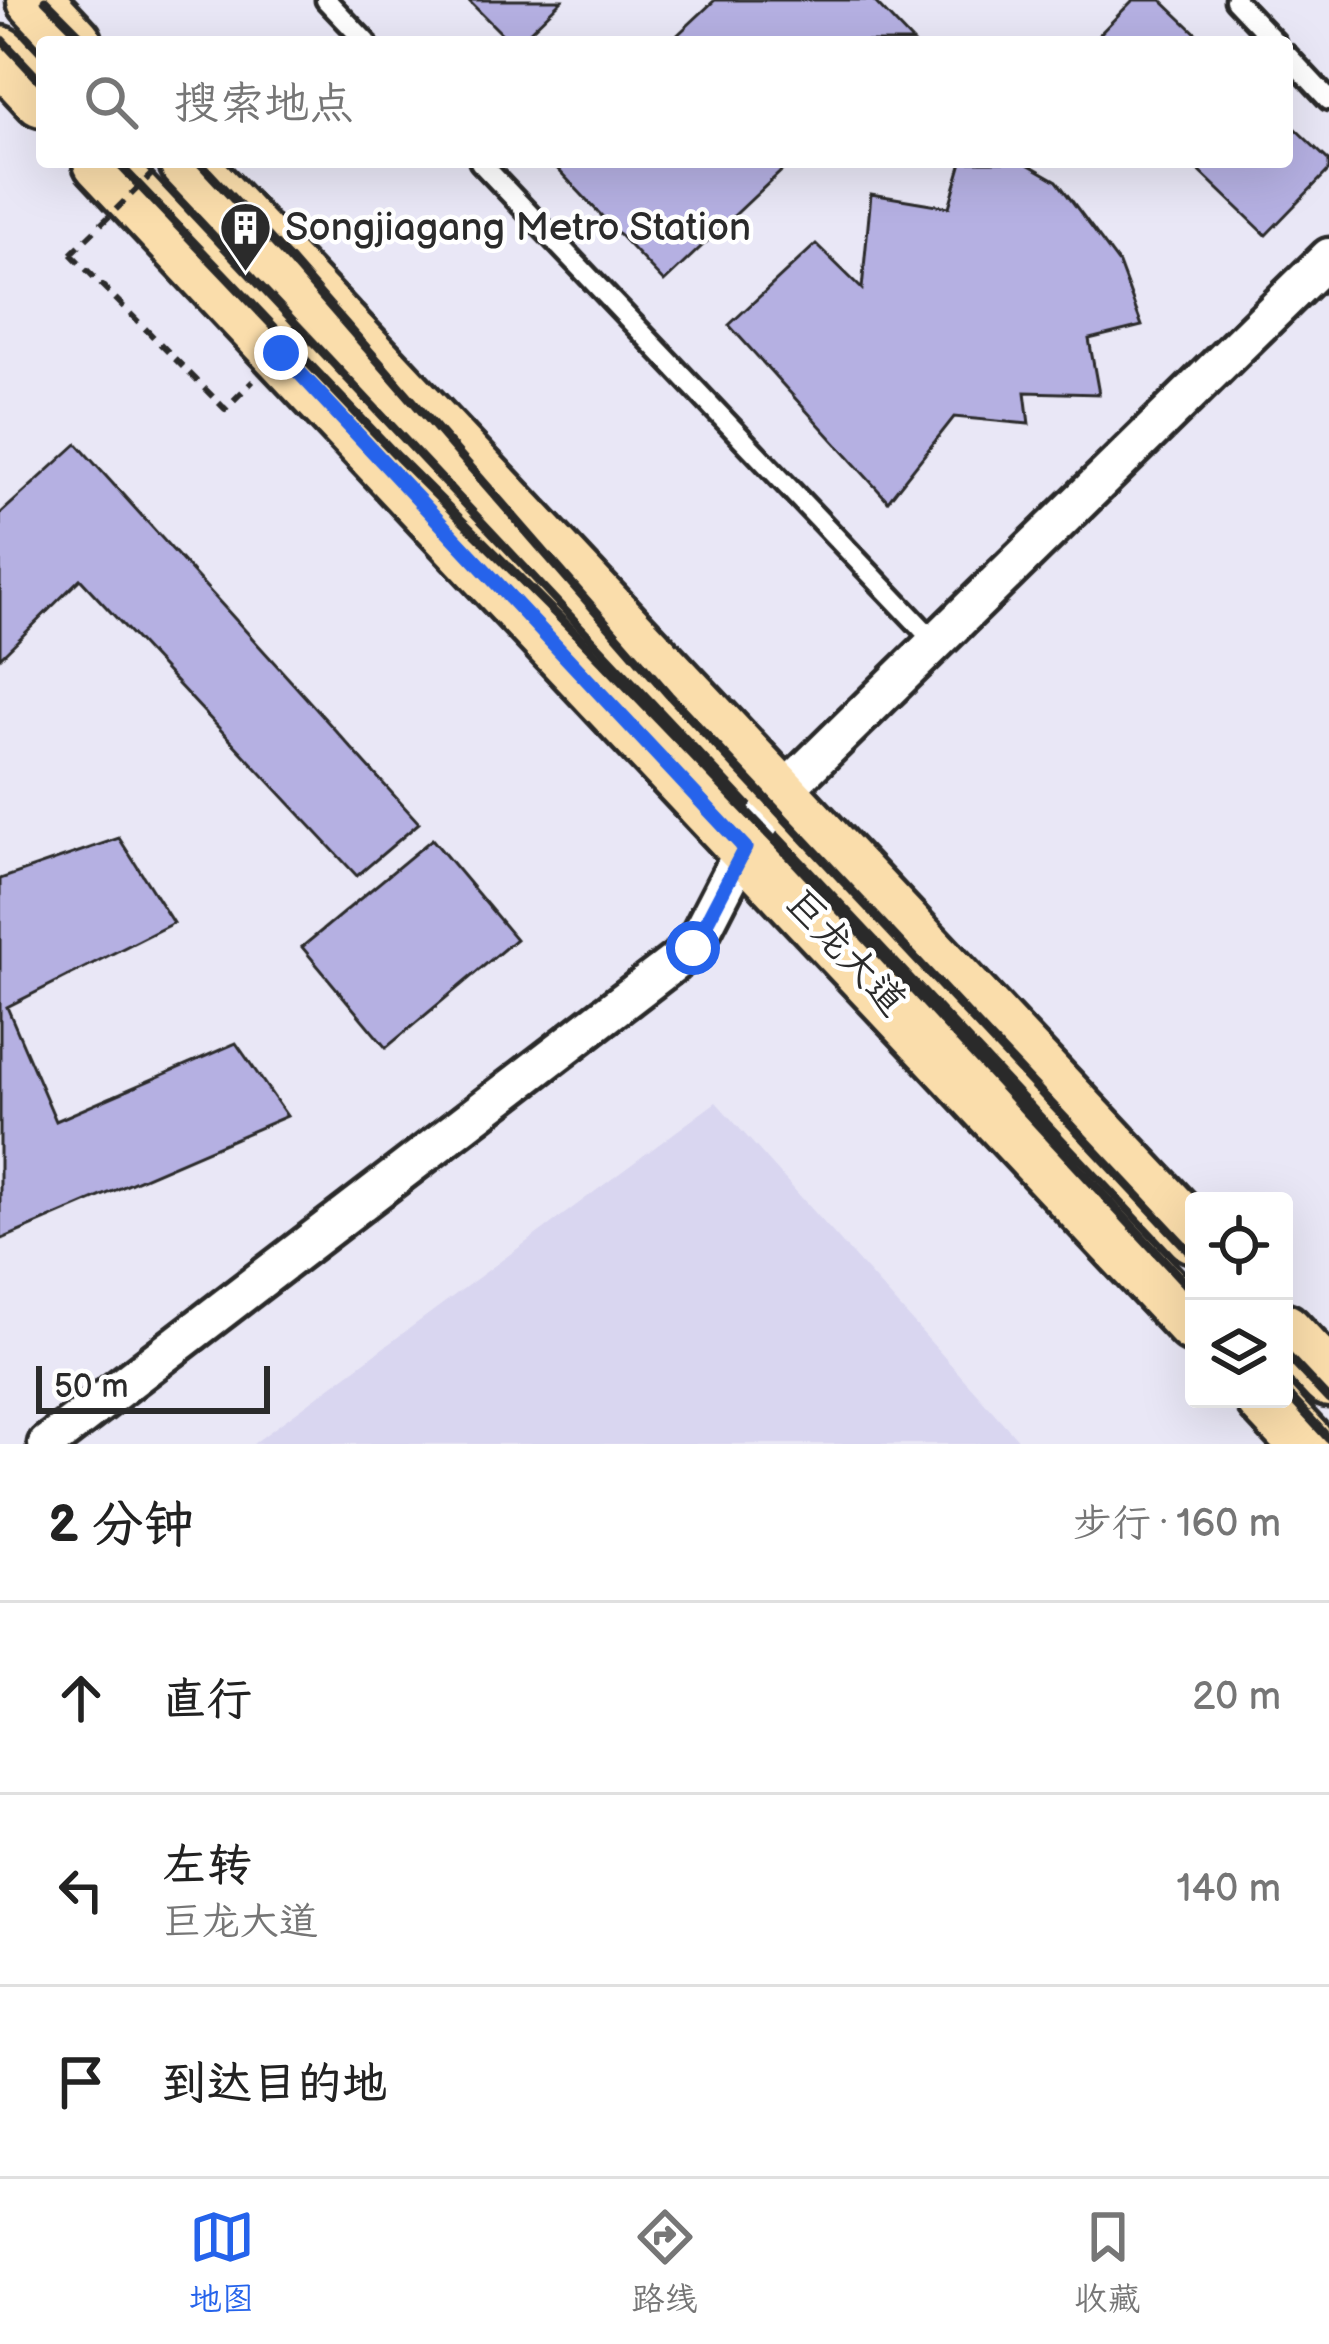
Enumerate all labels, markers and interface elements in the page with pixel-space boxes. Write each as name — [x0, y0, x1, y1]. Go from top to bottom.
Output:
search box — [36, 36, 1293, 168]
icon: search — [78, 69, 144, 135]
text: 搜索地点 — [174, 77, 354, 132]
building icon: Songjiagang Metro Station — [218, 200, 274, 274]
place label: Songjiagang Metro Station — [285, 205, 751, 252]
route end — [254, 326, 308, 380]
street label: 巨龙大道 — [775, 880, 915, 1026]
route start — [666, 921, 720, 975]
map controls — [1185, 1192, 1293, 1408]
button: locate — [1185, 1192, 1293, 1300]
button: layers — [1185, 1300, 1293, 1408]
scale bar — [36, 1360, 270, 1413]
text: 50 m — [54, 1367, 129, 1407]
text: 2 分钟 — [48, 1495, 194, 1556]
text: 步行 · 160 m — [1073, 1501, 1281, 1548]
icon: ahead — [48, 1665, 114, 1731]
text: 直行 — [162, 1673, 252, 1728]
text: 20 m — [1192, 1674, 1281, 1721]
text: 左转 — [162, 1839, 252, 1894]
icon: left — [48, 1857, 114, 1923]
text: 140 m — [1176, 1866, 1281, 1913]
text: 巨龙大道 — [162, 1899, 318, 1946]
icon: arrive — [48, 2049, 114, 2115]
text: 到达目的地 — [162, 2057, 387, 2112]
tab: 地图 — [189, 2204, 255, 2320]
tab: 路线 — [632, 2204, 698, 2320]
tab: 收藏 — [1075, 2204, 1141, 2320]

